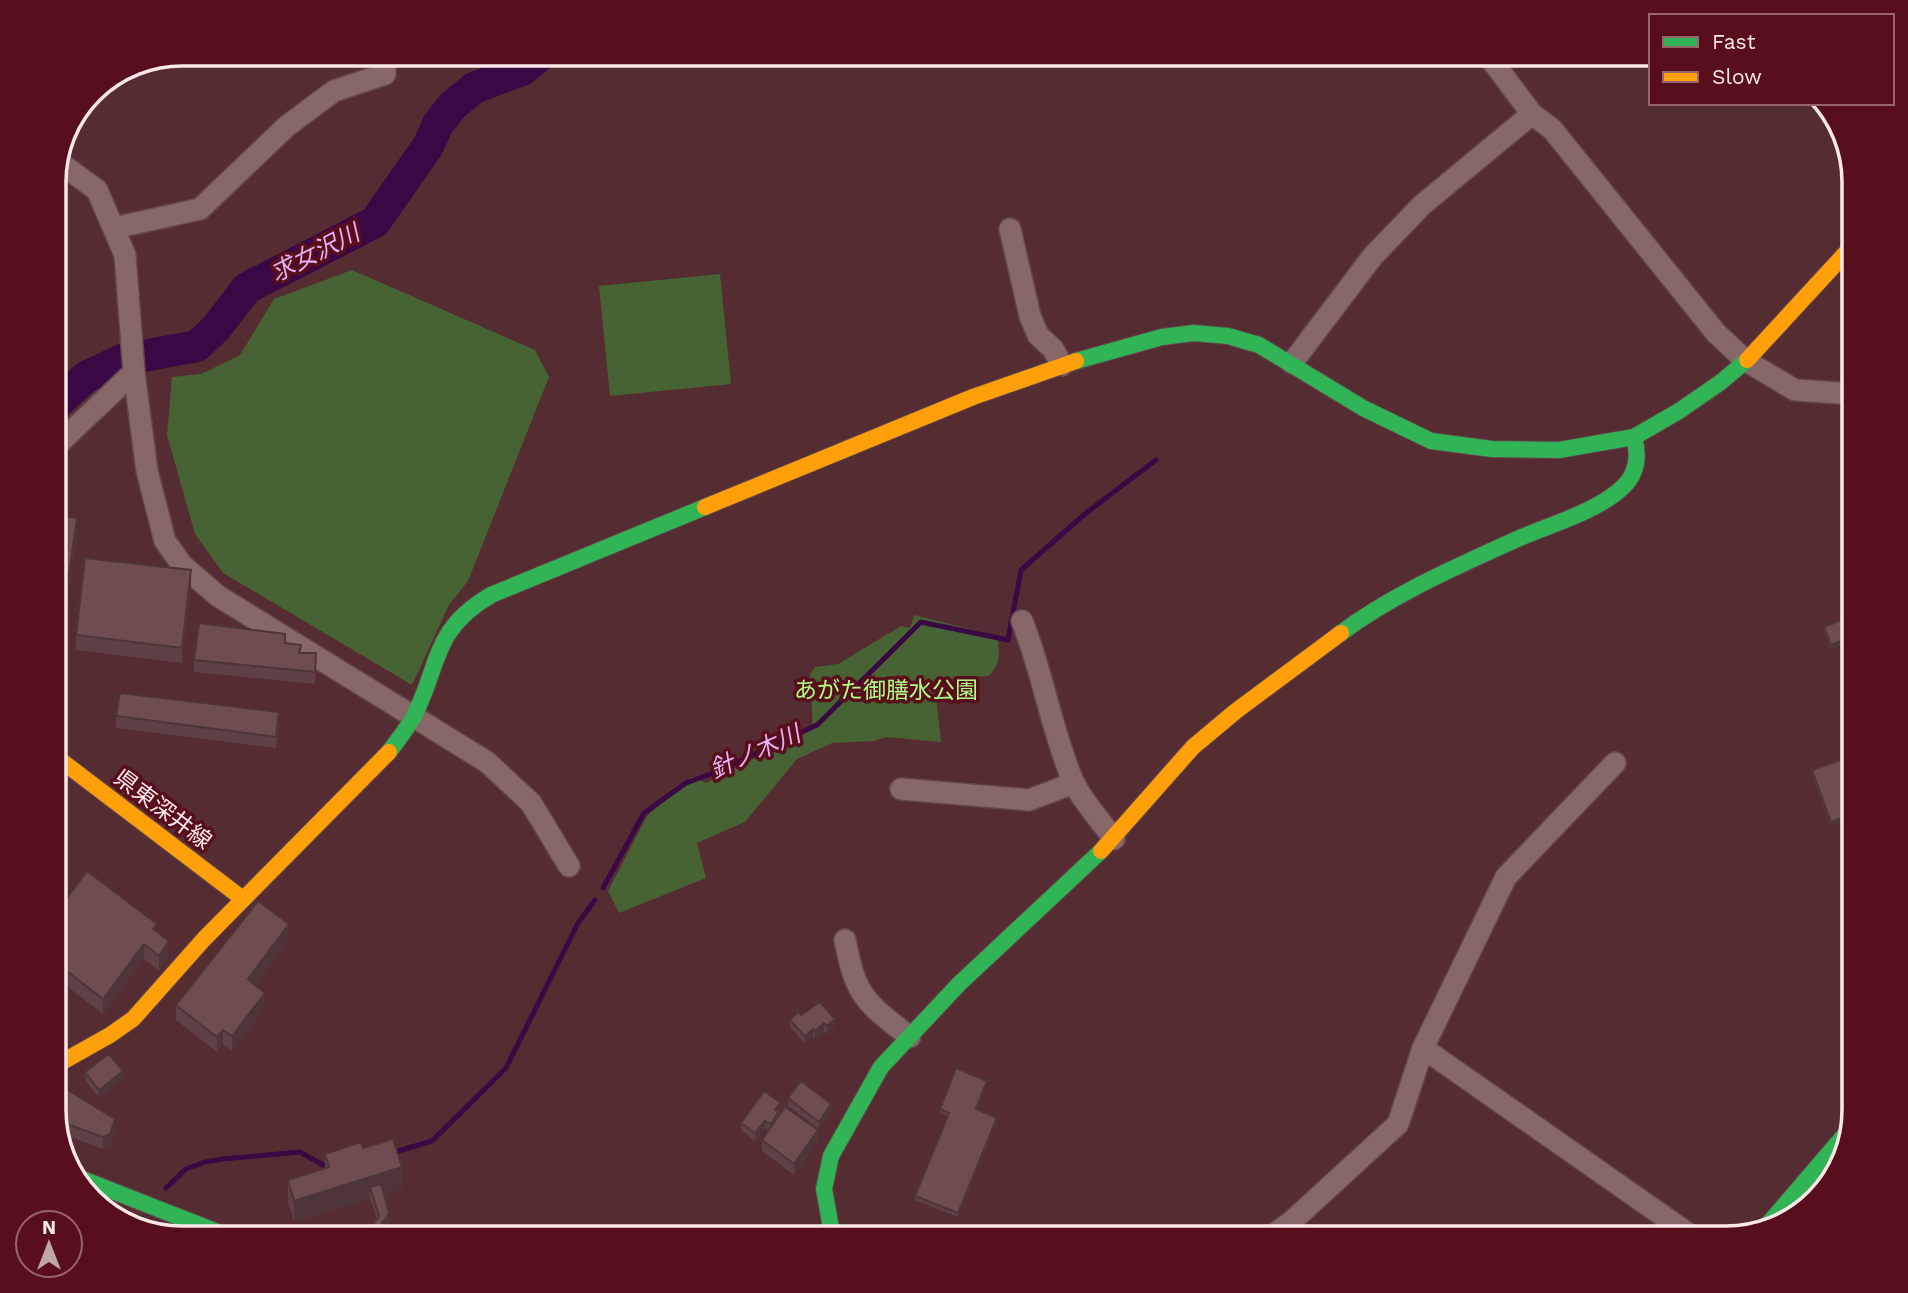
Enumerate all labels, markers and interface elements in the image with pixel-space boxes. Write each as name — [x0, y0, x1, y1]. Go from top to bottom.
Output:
legend — [1649, 14, 1894, 105]
text: Fast — [1712, 29, 1756, 54]
text: Slow — [1712, 64, 1762, 89]
water label: 求女沢川 — [266, 217, 367, 287]
park label: あがた御膳水公園 — [794, 677, 978, 704]
water label: 針ノ木川 — [705, 718, 807, 784]
street label: 県東深井線 — [109, 764, 217, 855]
north arrow — [14, 1209, 84, 1279]
text: N — [42, 1216, 56, 1239]

